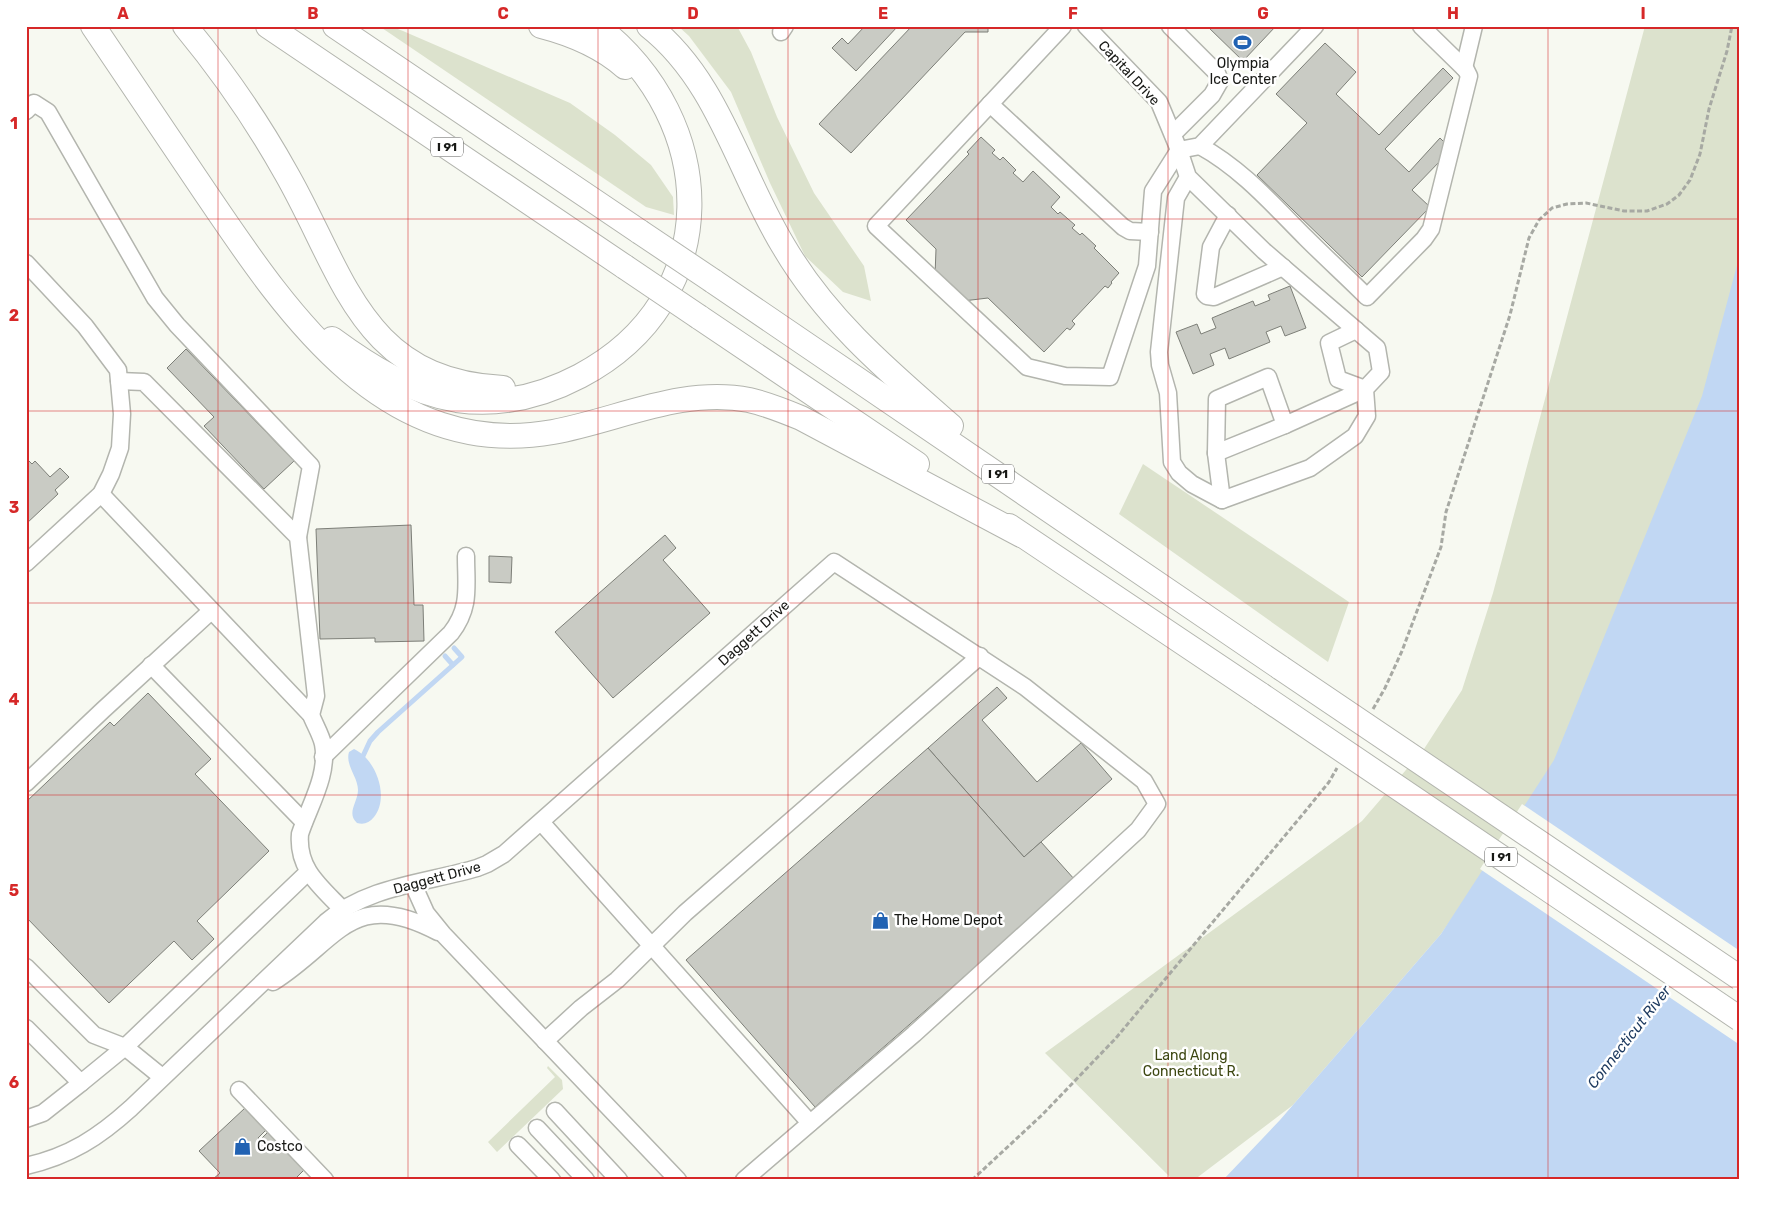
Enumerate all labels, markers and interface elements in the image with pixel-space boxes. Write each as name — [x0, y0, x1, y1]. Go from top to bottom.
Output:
text: A — [117, 4, 129, 23]
text: B — [307, 4, 319, 23]
text: C — [497, 4, 509, 23]
text: D — [687, 4, 699, 23]
text: E — [878, 4, 888, 23]
text: F — [1068, 4, 1078, 23]
text: G — [1257, 4, 1269, 23]
text: H — [1447, 4, 1459, 23]
text: I — [1640, 4, 1646, 23]
sports icon: Olympia Ice Center — [1233, 33, 1253, 53]
street label: Capital Drive — [1095, 37, 1163, 109]
place label: Olympia Ice Center — [1209, 55, 1277, 88]
text: 1 — [10, 114, 18, 133]
road number: I 91 — [431, 138, 463, 156]
text: 2 — [9, 306, 19, 325]
road number: I 91 — [982, 464, 1014, 484]
text: 3 — [9, 498, 19, 517]
street label: Daggett Drive — [715, 596, 793, 669]
text: 4 — [9, 690, 20, 709]
road number: I 91 — [1485, 848, 1517, 866]
street label: Daggett Drive — [391, 858, 483, 898]
text: 5 — [9, 881, 19, 900]
shop icon: The Home Depot — [870, 910, 890, 930]
place label: The Home Depot — [894, 912, 1003, 929]
water label: Connecticut River — [1583, 981, 1675, 1092]
park label: Land Along Connecticut R. — [1143, 1047, 1239, 1080]
text: 6 — [9, 1073, 19, 1092]
shop icon: Costco — [233, 1136, 253, 1156]
place label: Costco — [257, 1138, 303, 1155]

